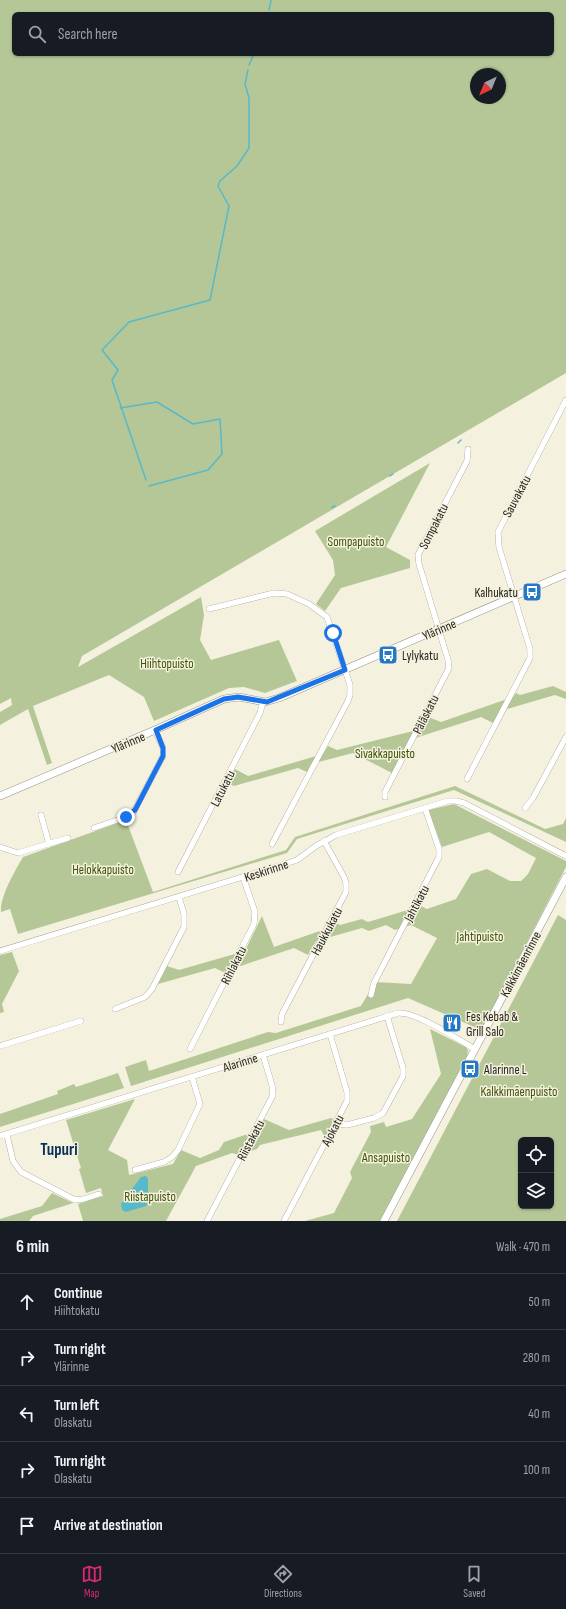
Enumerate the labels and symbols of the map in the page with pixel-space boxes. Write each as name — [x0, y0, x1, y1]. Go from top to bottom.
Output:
north arrow — [470, 68, 506, 104]
street label: Sauvakatu — [499, 473, 535, 520]
street label: Sompakatu — [416, 501, 452, 552]
park label: Sompapuisto — [328, 534, 384, 550]
bus stop icon: Kalhukatu — [521, 581, 543, 603]
place label: Kalhukatu — [474, 585, 518, 601]
street label: Ylärinne — [420, 616, 459, 644]
route start — [324, 624, 342, 642]
bus stop icon: Lylykatu — [377, 644, 399, 666]
place label: Lylykatu — [402, 648, 438, 664]
park label: Hiihtopuisto — [140, 656, 194, 672]
street label: Päläskatu — [409, 692, 443, 737]
street label: Ylärinne — [109, 729, 148, 757]
park label: Sivakkapuisto — [355, 746, 415, 762]
street label: Latukatu — [207, 768, 239, 809]
route end — [117, 808, 135, 826]
street label: Keskirinne — [242, 856, 290, 886]
park label: Helokkapuisto — [72, 862, 134, 878]
street label: Jahtikatu — [400, 882, 433, 925]
street label: Haukkukatu — [308, 905, 346, 958]
park label: Jahtipuisto — [456, 929, 503, 945]
street label: Kalkkimäenrinne — [497, 929, 545, 1000]
street label: Rihlakatu — [218, 944, 250, 987]
place label: Fes Kebab & Grill Salo — [466, 1009, 518, 1040]
restaurant icon: Fes Kebab & Grill Salo — [441, 1012, 463, 1034]
street label: Alarinne — [220, 1050, 260, 1076]
bus stop icon: Alarinne L — [459, 1058, 481, 1080]
place label: Alarinne L — [483, 1062, 527, 1078]
park label: Kalkkimäenpuisto — [481, 1084, 557, 1100]
street label: Ajokatu — [318, 1112, 348, 1150]
street label: Riistakatu — [234, 1117, 268, 1164]
district label: Tupuri — [40, 1140, 78, 1160]
park label: Ansapuisto — [361, 1150, 410, 1166]
park label: Riistapuisto — [124, 1189, 176, 1205]

